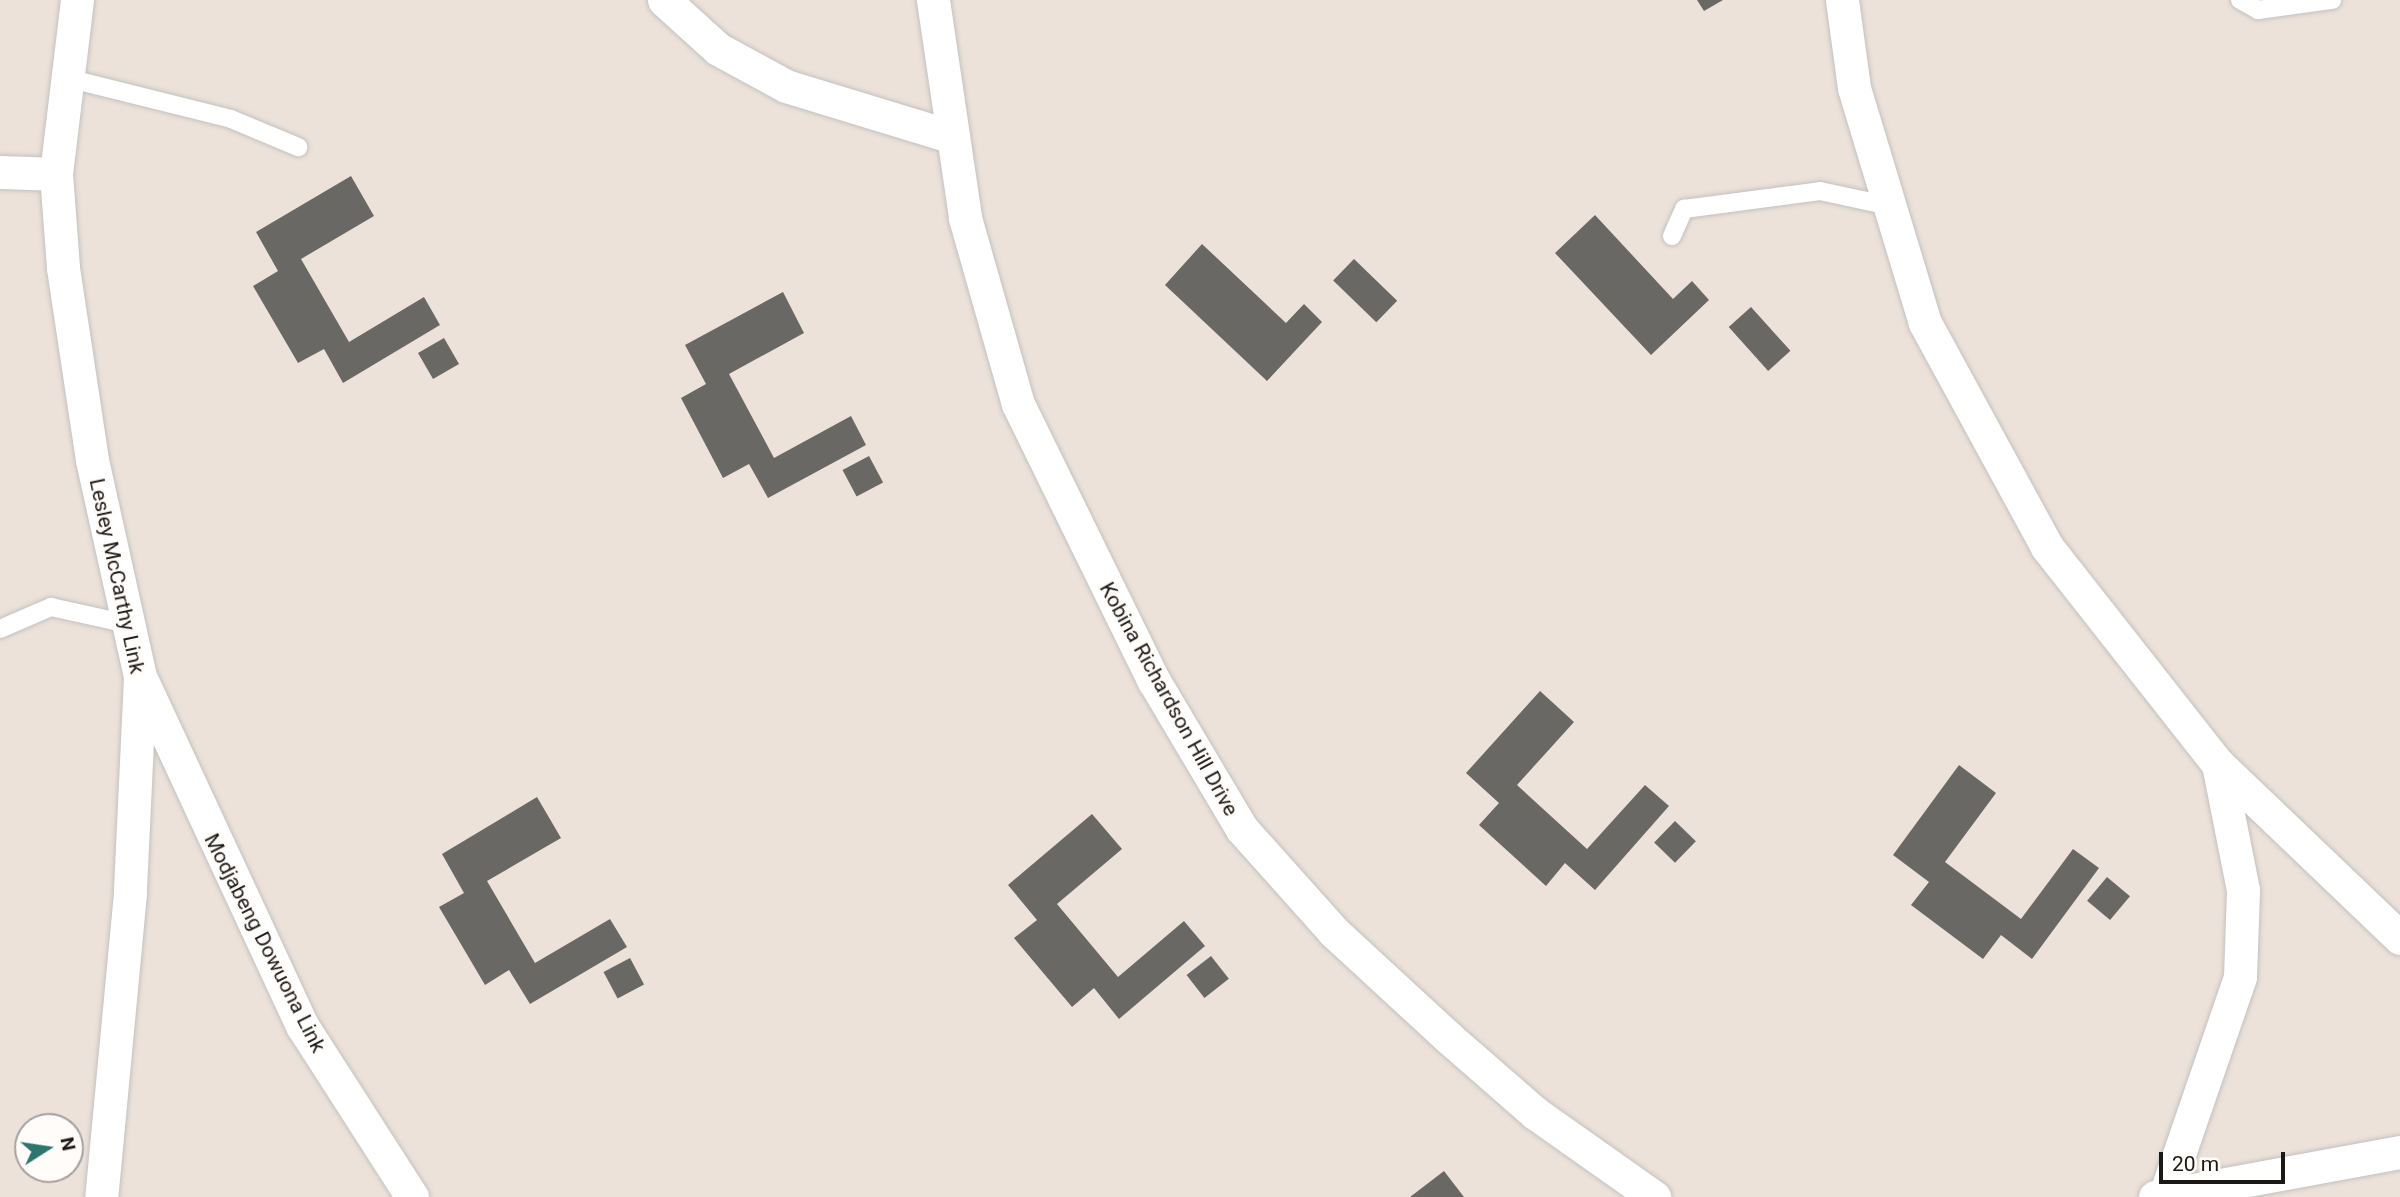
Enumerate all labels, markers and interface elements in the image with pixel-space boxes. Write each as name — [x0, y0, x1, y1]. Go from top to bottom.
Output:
street label: Lesley McCarthy Link — [84, 476, 150, 676]
street label: Kobina Richardson Hill Drive — [1094, 578, 1244, 820]
street label: Modjabeng Dowuona Link — [199, 829, 331, 1057]
north arrow — [14, 1113, 84, 1183]
text: N — [55, 1135, 81, 1153]
scale bar — [2162, 1138, 2288, 1182]
text: 20 m — [2172, 1152, 2219, 1176]

